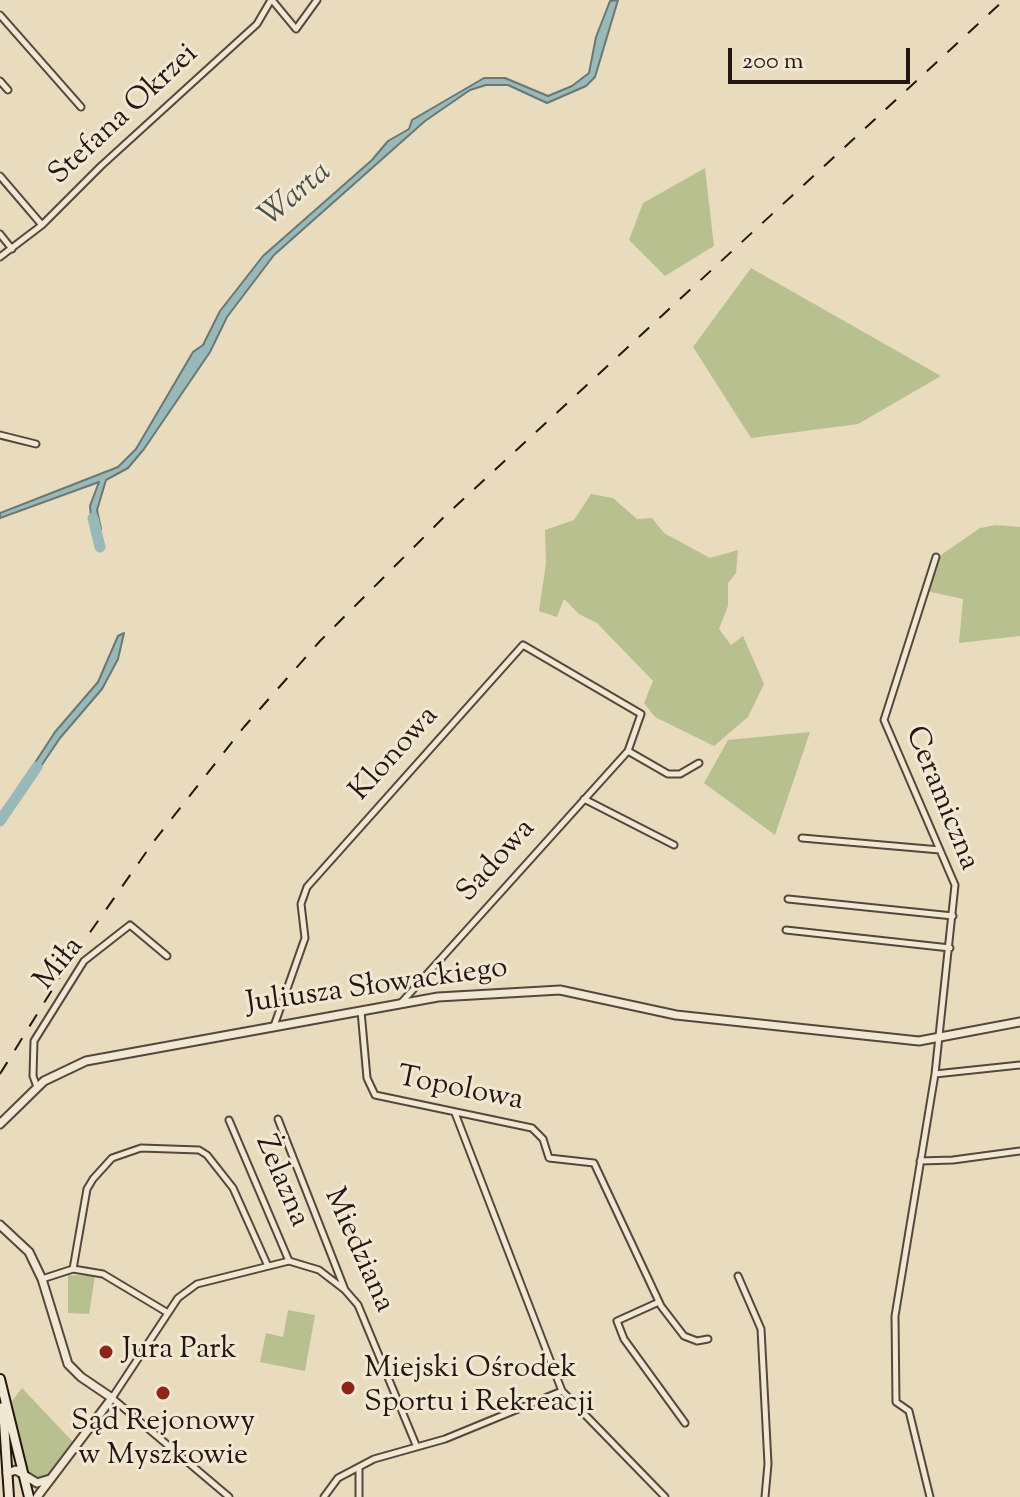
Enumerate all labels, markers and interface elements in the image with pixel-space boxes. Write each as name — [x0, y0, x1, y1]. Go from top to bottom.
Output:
scale bar — [732, 32, 914, 82]
street label: Stefana Okrzei — [43, 38, 207, 194]
text: 200 m — [742, 45, 804, 79]
water label: Warta — [253, 155, 341, 237]
street label: Klonowa — [344, 700, 448, 810]
street label: Ceramiczna — [895, 722, 985, 876]
street label: Sadowa — [451, 813, 545, 911]
street label: Miła — [29, 931, 93, 999]
street label: Juliusza Słowackiego — [244, 952, 510, 1024]
street label: Topolowa — [394, 1061, 526, 1121]
street label: Żelazna — [245, 1131, 315, 1233]
street label: Miedziana — [314, 1183, 400, 1319]
place label: Jura Park — [122, 1334, 237, 1370]
marker: Jura Park — [97, 1343, 115, 1361]
place label: Miejski Ośrodek Sportu i Rekreacji — [364, 1353, 594, 1424]
marker: Miejski Ośrodek Sportu i Rekreacji — [339, 1379, 357, 1397]
marker: Sąd Rejonowy w Myszkowie — [154, 1384, 172, 1402]
place label: Sąd Rejonowy w Myszkowie — [71, 1406, 255, 1476]

